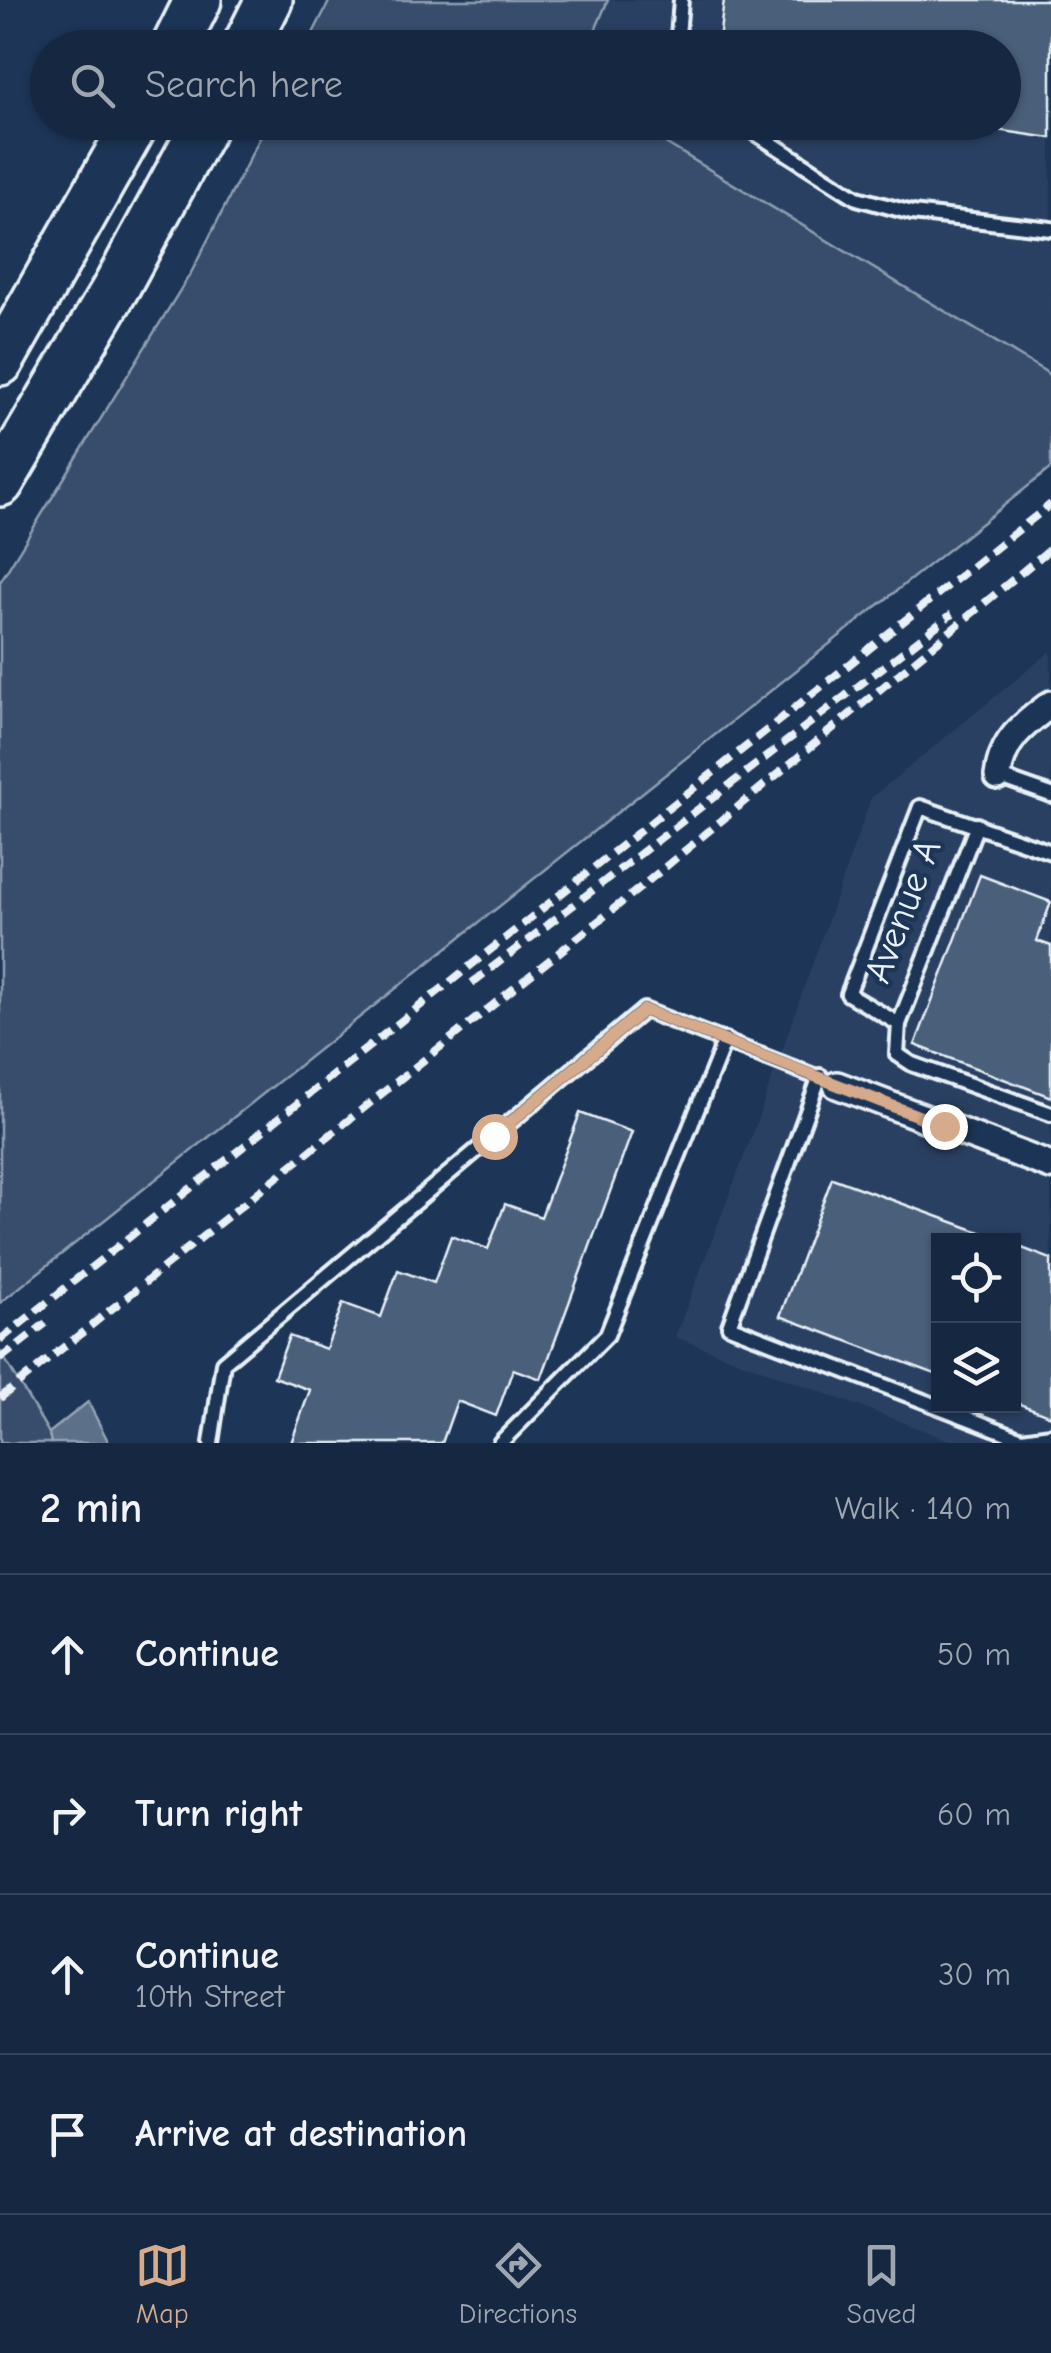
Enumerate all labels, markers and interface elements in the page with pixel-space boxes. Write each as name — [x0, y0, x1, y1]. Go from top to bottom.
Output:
search box — [30, 30, 1021, 140]
icon: search — [65, 58, 120, 113]
text: Search here — [145, 63, 343, 107]
street label: Avenue A — [855, 833, 951, 989]
route end — [922, 1104, 968, 1150]
route start — [472, 1114, 518, 1160]
map controls — [931, 1233, 1021, 1413]
button: locate — [931, 1233, 1021, 1323]
button: layers — [931, 1323, 1021, 1413]
text: 2 min — [40, 1484, 142, 1533]
text: Walk · 140 m — [835, 1490, 1011, 1527]
icon: ahead — [40, 1627, 95, 1682]
text: Continue — [135, 1632, 279, 1676]
text: 50 m — [937, 1636, 1011, 1673]
icon: right — [40, 1787, 95, 1842]
text: Turn right — [135, 1792, 302, 1836]
text: 60 m — [937, 1796, 1011, 1833]
text: Continue — [135, 1934, 279, 1978]
icon: ahead — [40, 1947, 95, 2002]
text: 30 m — [938, 1956, 1011, 1993]
text: 10th Street — [135, 1978, 284, 2015]
icon: arrive — [40, 2107, 95, 2162]
text: Arrive at destination — [135, 2112, 467, 2156]
tab: Map — [135, 2238, 190, 2330]
tab: Directions — [459, 2238, 577, 2330]
tab: Saved — [846, 2238, 916, 2330]

